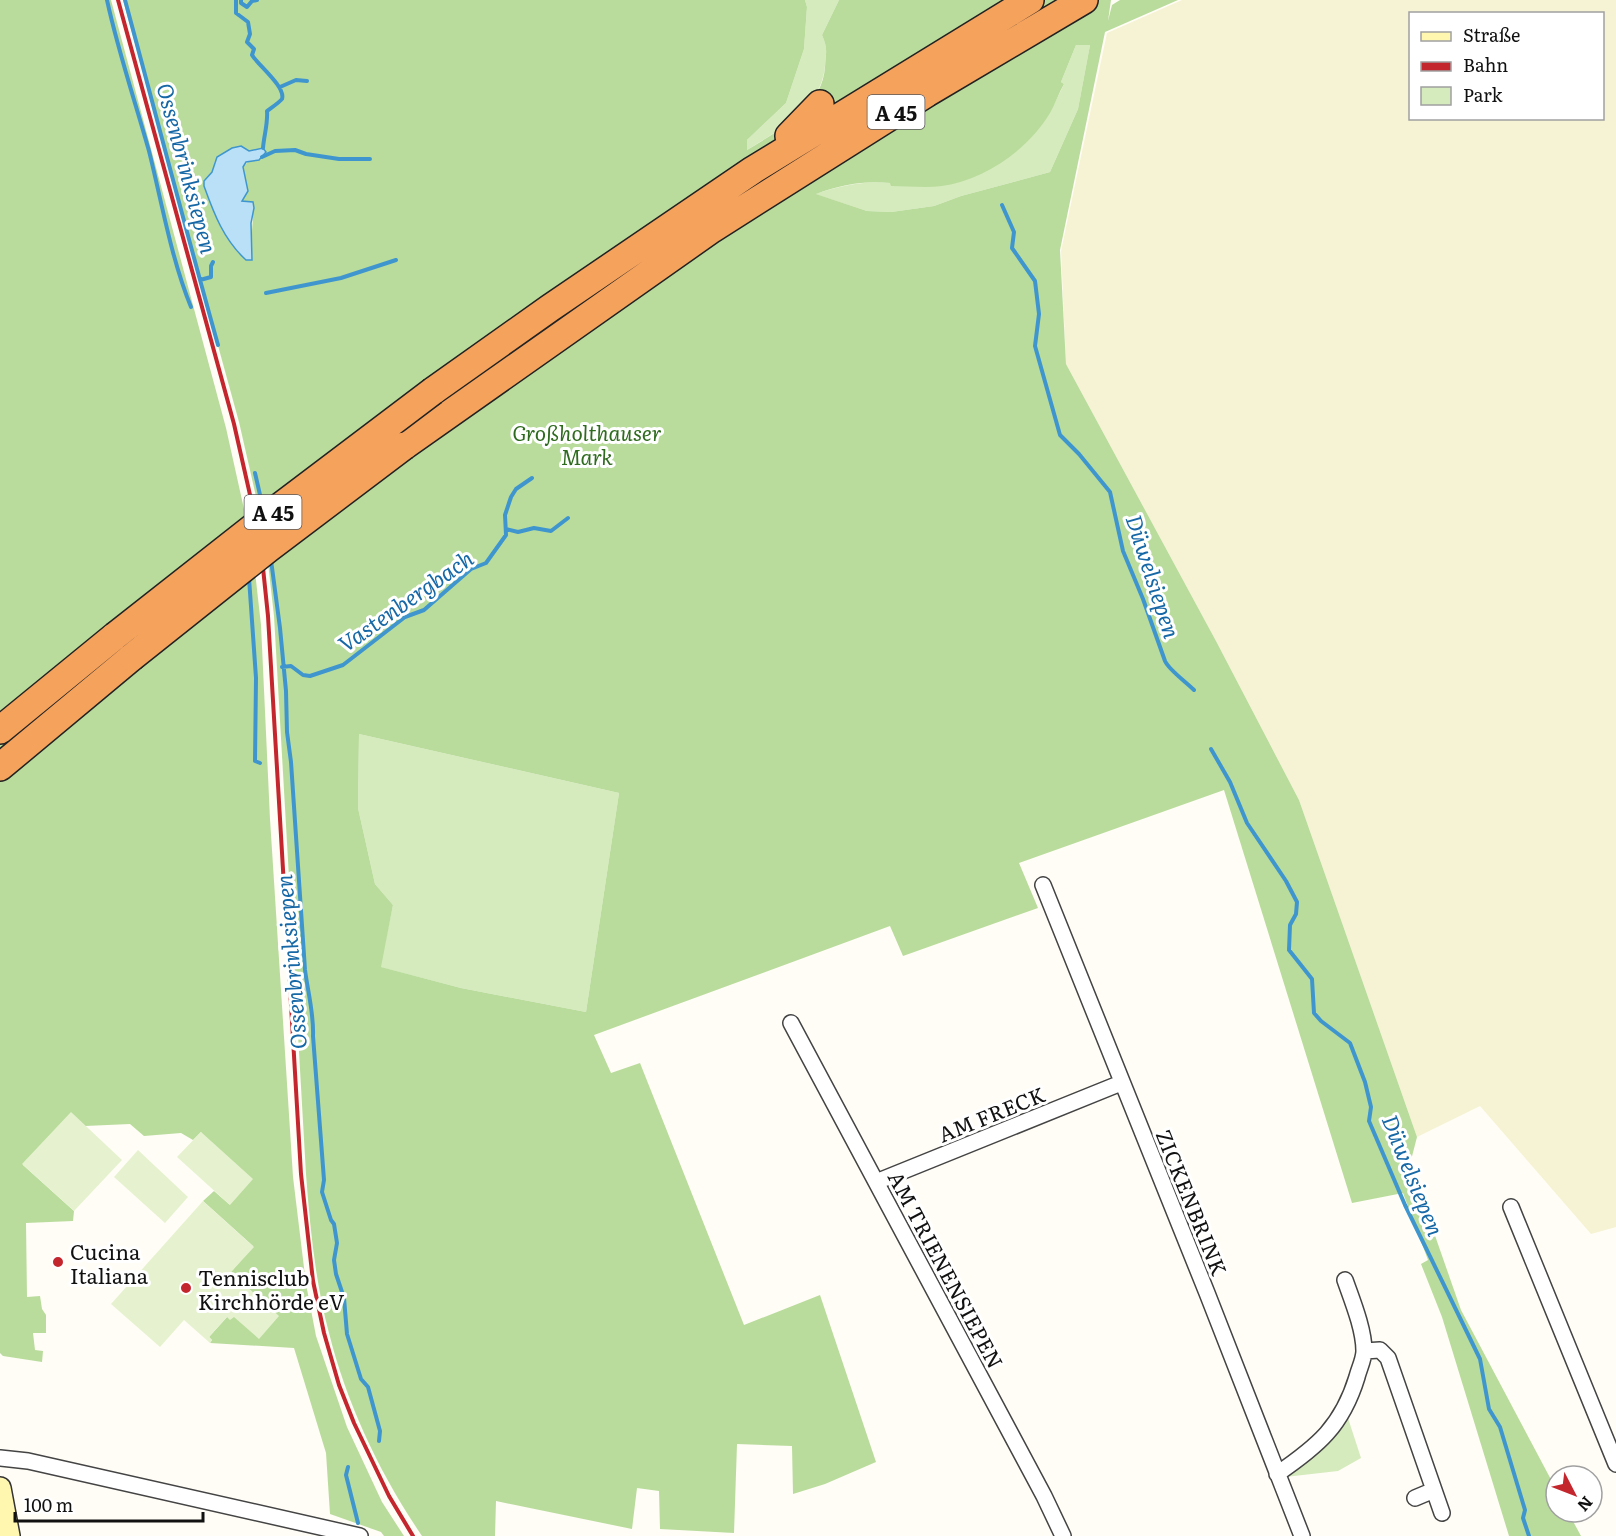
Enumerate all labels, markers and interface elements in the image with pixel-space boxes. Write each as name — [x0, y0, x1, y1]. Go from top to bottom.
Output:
legend — [1409, 12, 1604, 120]
text: Straße — [1463, 21, 1520, 48]
text: Bahn — [1463, 51, 1508, 78]
water label: Ossenbrinksiepen — [149, 79, 227, 257]
text: Park — [1463, 81, 1504, 108]
road number: A 45 — [868, 95, 924, 129]
park label: Großholthauser Mark — [512, 416, 662, 471]
road number: A 45 — [244, 495, 302, 529]
water label: Düwelsiepen — [1118, 510, 1190, 642]
water label: Vastenbergbach — [331, 541, 479, 659]
water label: Ossenbrinksiepen — [266, 873, 314, 1051]
street label: AM FRECK — [933, 1077, 1049, 1148]
water label: Düwelsiepen — [1375, 1109, 1453, 1241]
street label: ZICKENBRINK — [1150, 1124, 1236, 1280]
street label: AM TRIENENSIEPEN — [882, 1165, 1012, 1373]
place label: Cucina Italiana — [70, 1235, 149, 1290]
marker: Cucina Italiana — [51, 1255, 65, 1269]
place label: Tennisclub Kirchhörde eV — [198, 1261, 345, 1316]
marker: Tennisclub Kirchhörde eV — [179, 1281, 193, 1295]
north arrow — [1544, 1464, 1604, 1524]
scale bar — [15, 1485, 202, 1523]
text: 100 m — [24, 1491, 73, 1518]
text: N — [1572, 1492, 1599, 1518]

